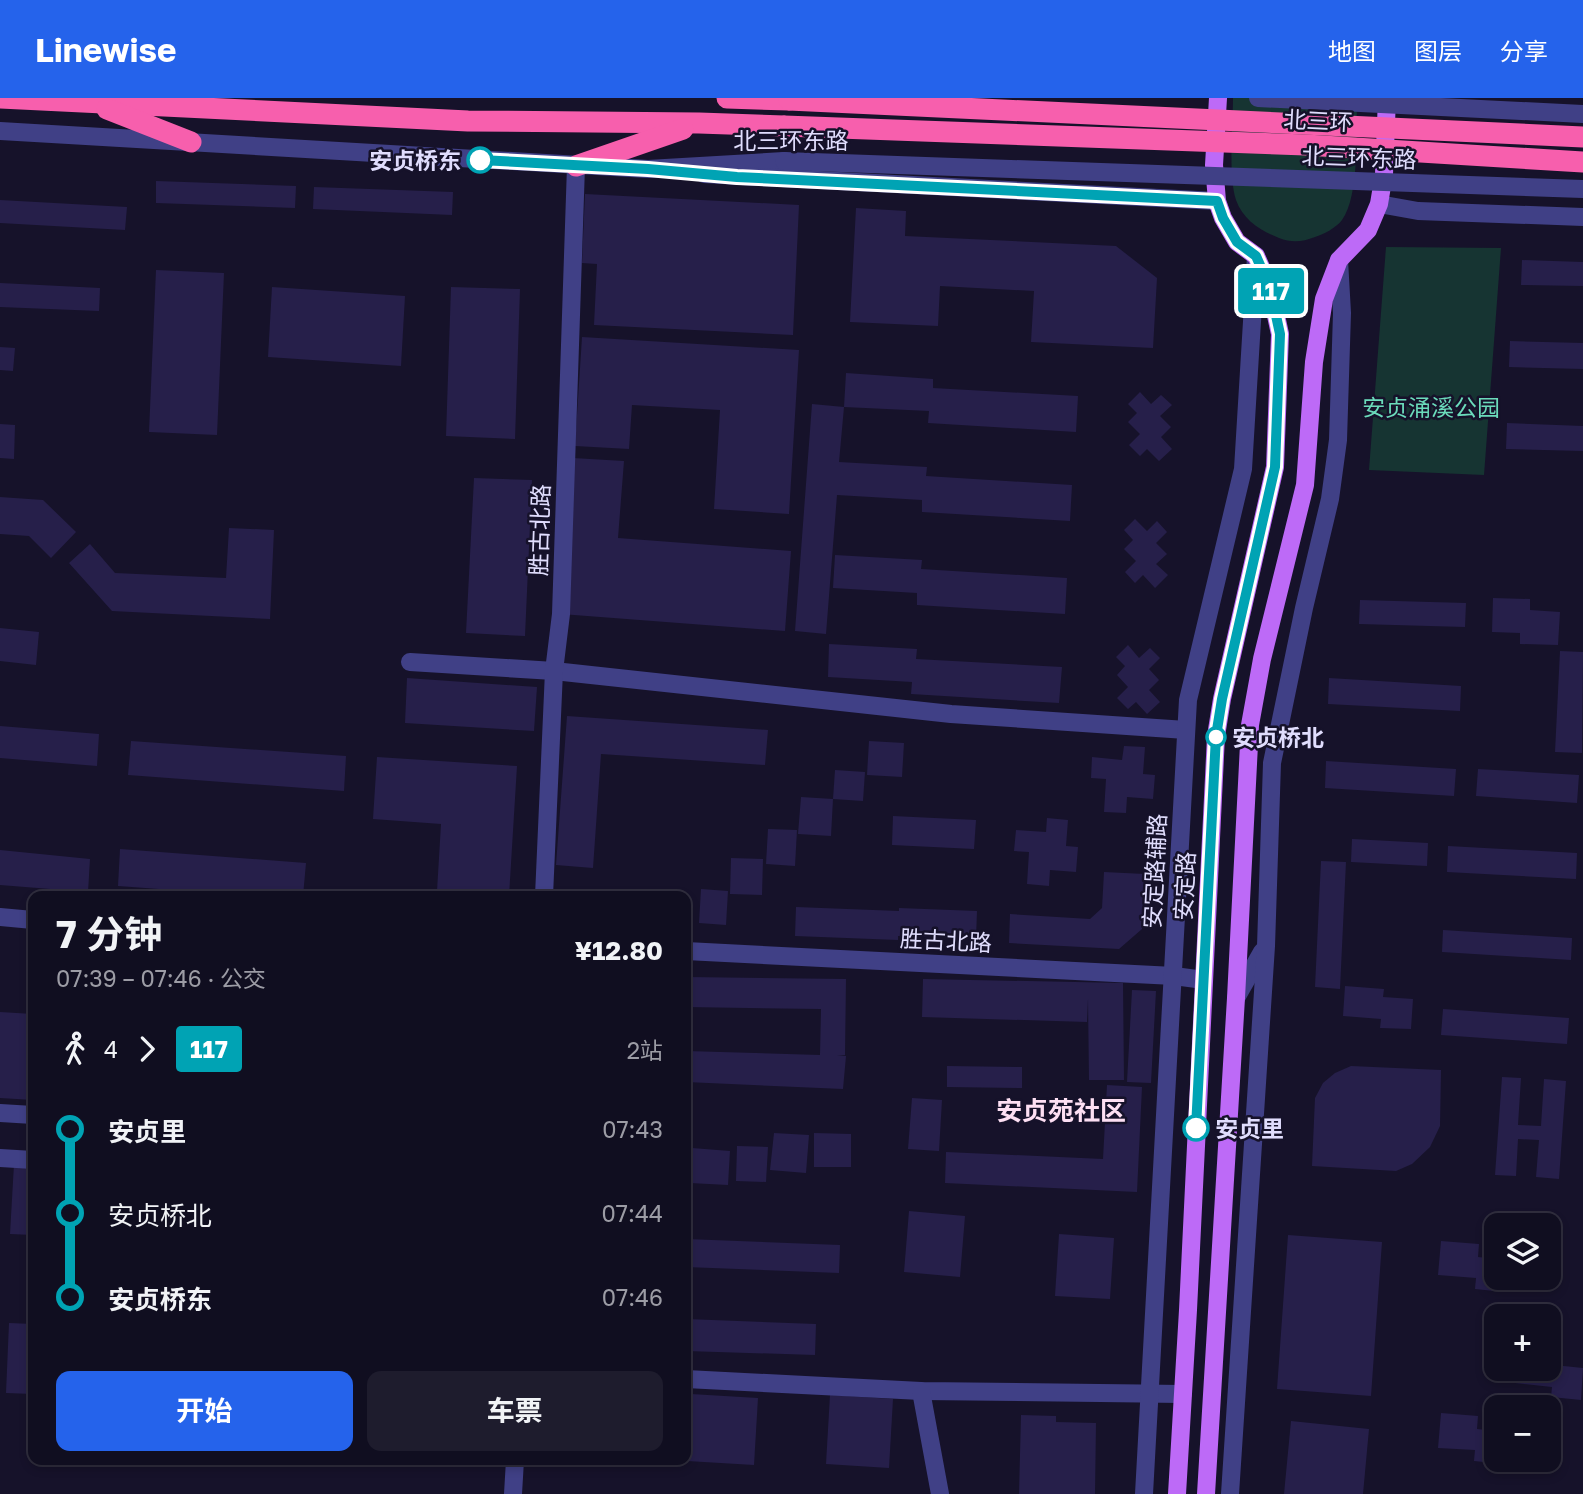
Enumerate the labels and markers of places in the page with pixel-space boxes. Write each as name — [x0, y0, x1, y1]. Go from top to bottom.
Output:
place label: 安贞桥东 — [369, 146, 461, 174]
marker: 安贞桥东 — [467, 147, 493, 173]
place label: 安贞桥北 — [1232, 723, 1324, 751]
marker: 安贞桥北 — [1206, 727, 1226, 747]
place label: 安贞里 — [1215, 1114, 1284, 1142]
marker: 安贞里 — [1183, 1115, 1209, 1141]

